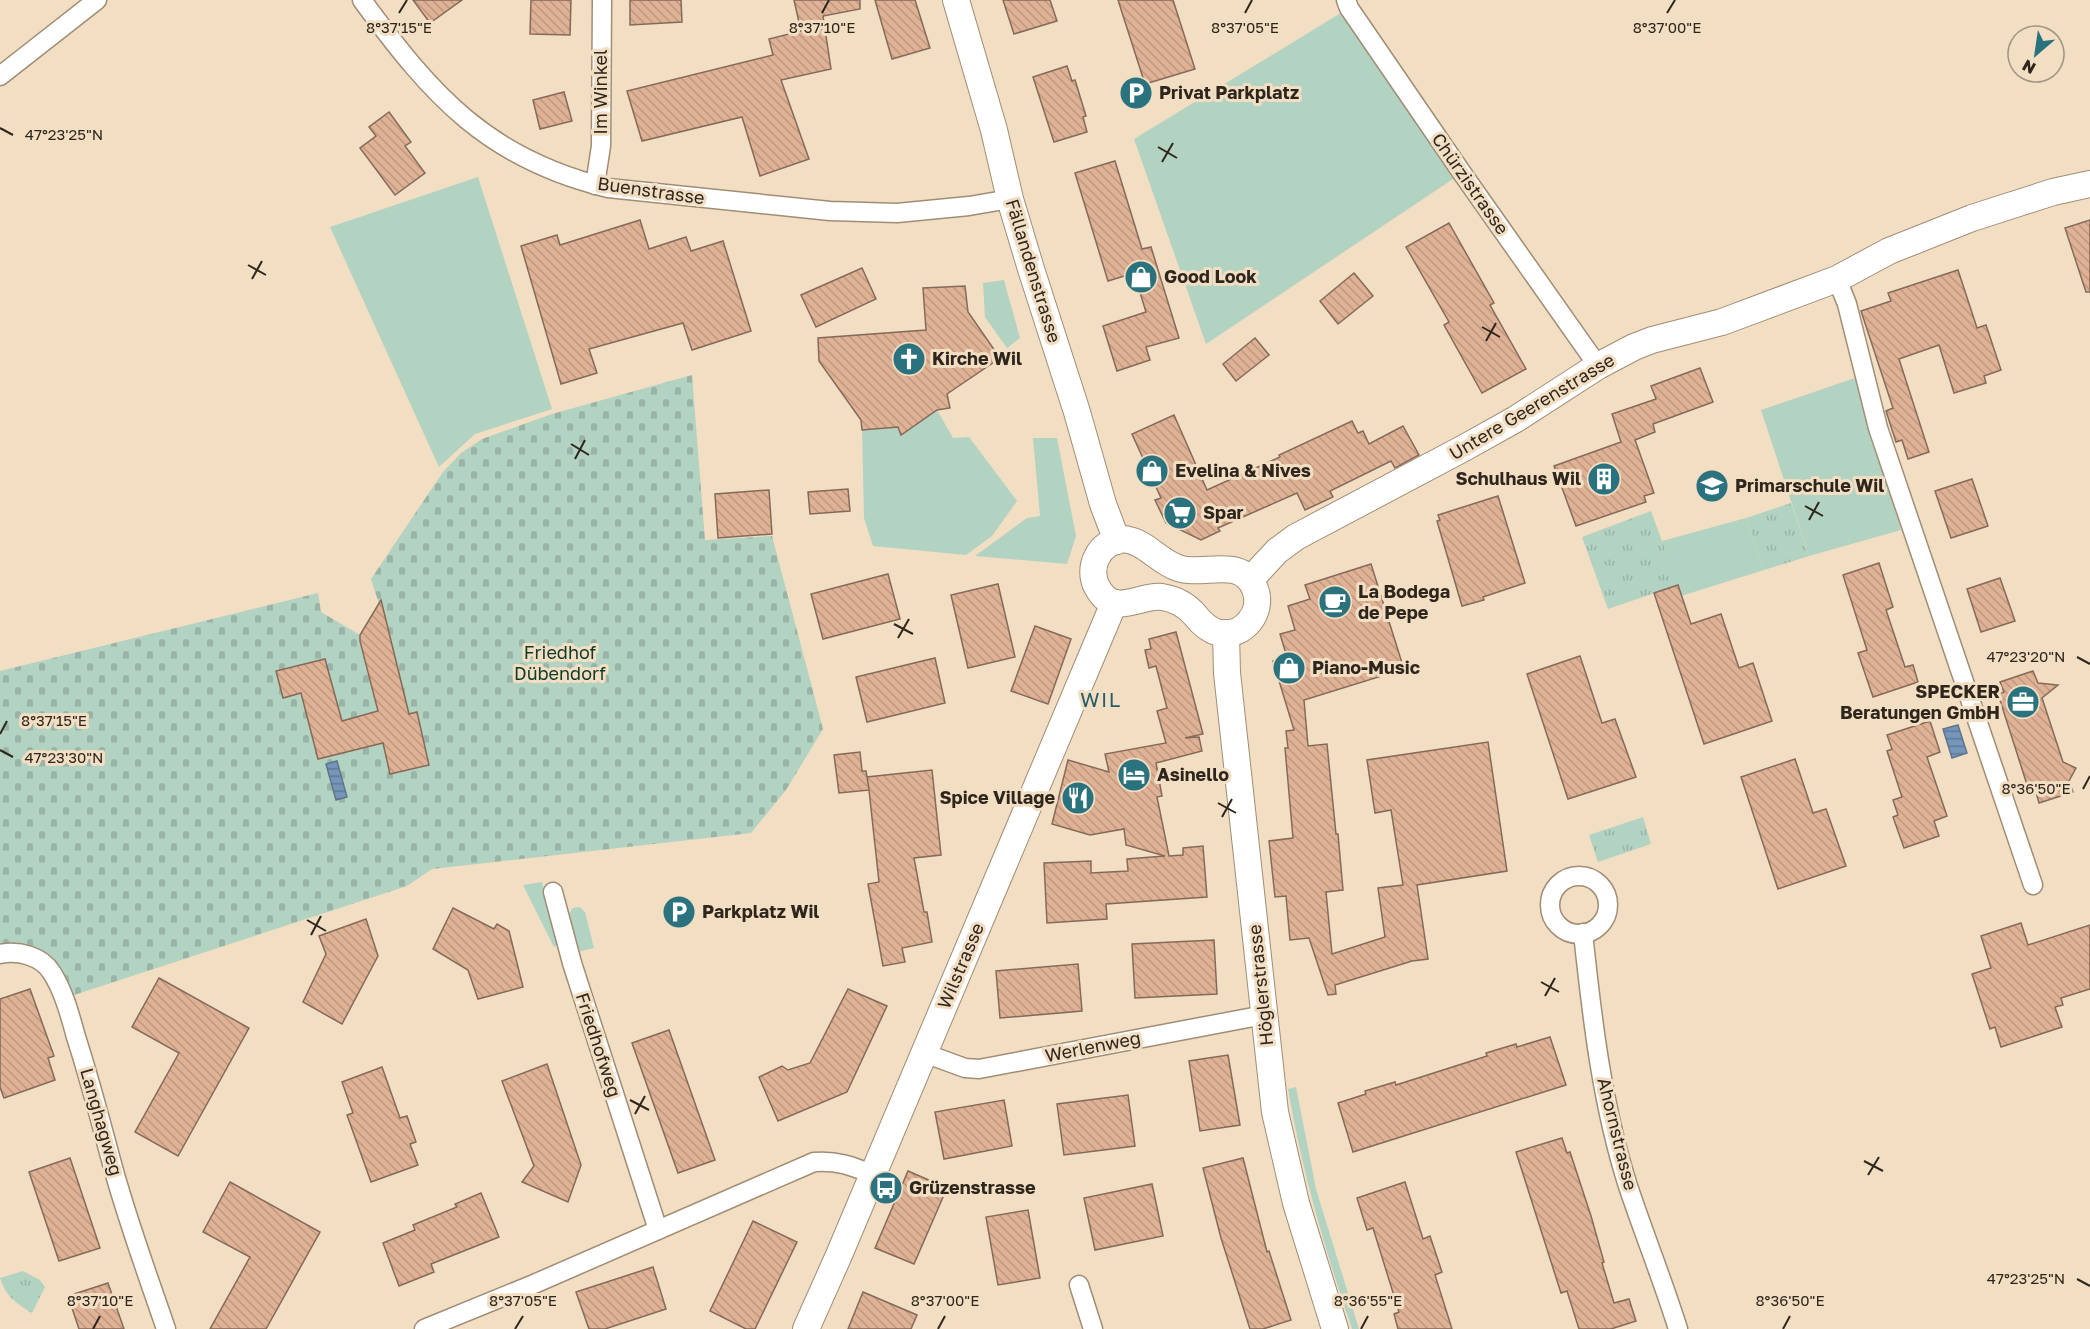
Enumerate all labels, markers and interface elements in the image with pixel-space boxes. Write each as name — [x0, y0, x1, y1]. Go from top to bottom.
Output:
text: 8°37'15"E — [366, 18, 432, 36]
text: 8°37'10"E — [789, 18, 855, 36]
text: 8°37'05"E — [1211, 18, 1279, 36]
text: 8°37'00"E — [1633, 18, 1701, 36]
north arrow — [2006, 24, 2066, 84]
street label: Im Winkel — [589, 49, 611, 135]
text: N — [2019, 55, 2039, 79]
parking icon: Privat Parkplatz — [1118, 75, 1154, 111]
place label: Privat Parkplatz — [1159, 81, 1299, 103]
text: 47°23'25"N — [25, 125, 103, 143]
street label: Chürzistrasse — [1428, 129, 1514, 238]
street label: Buenstrasse — [596, 172, 706, 208]
street label: Fällandenstrasse — [1002, 196, 1066, 345]
shop icon: Good Look — [1123, 259, 1159, 295]
place label: Good Look — [1164, 265, 1257, 287]
church icon: Kirche Wil — [891, 341, 927, 377]
place label: Kirche Wil — [932, 347, 1022, 369]
street label: Untere Geerenstrasse — [1445, 348, 1618, 464]
shop icon: Evelina & Nives — [1134, 453, 1170, 489]
place label: Evelina & Nives — [1175, 459, 1311, 481]
building icon: Schulhaus Wil — [1586, 461, 1622, 497]
place label: Schulhaus Wil — [1455, 467, 1581, 489]
school or university icon: Primarschule Wil — [1694, 468, 1730, 504]
place label: Primarschule Wil — [1735, 474, 1884, 496]
supermarket icon: Spar — [1162, 495, 1198, 531]
place label: Spar — [1203, 501, 1244, 523]
place label: La Bodega de Pepe — [1358, 580, 1450, 623]
cafe icon: La Bodega de Pepe — [1317, 584, 1353, 620]
park label: Friedhof Dübendorf — [514, 641, 606, 684]
text: 47°23'20"N — [1987, 647, 2065, 665]
shop icon: Piano-Music — [1271, 650, 1307, 686]
place label: Piano-Music — [1312, 656, 1420, 678]
place label: SPECKER Beratungen GmbH — [1840, 680, 2000, 723]
office icon: SPECKER Beratungen GmbH — [2005, 684, 2041, 720]
district label: WIL — [1080, 687, 1122, 711]
text: 8°37'15"E — [21, 711, 87, 729]
text: 47°23'30"N — [24, 748, 104, 766]
hotel icon: Asinello — [1116, 757, 1152, 793]
place label: Asinello — [1157, 763, 1229, 785]
text: 8°36'50"E — [2001, 779, 2071, 797]
restaurant icon: Spice Village — [1060, 780, 1096, 816]
place label: Spice Village — [940, 786, 1055, 808]
parking icon: Parkplatz Wil — [661, 894, 697, 930]
place label: Parkplatz Wil — [702, 900, 819, 922]
street label: Wilstrasse — [932, 919, 988, 1012]
street label: Höglerstrasse — [1243, 923, 1277, 1047]
street label: Friedhofweg — [572, 990, 626, 1100]
street label: Werlenweg — [1043, 1026, 1142, 1066]
street label: Langhagweg — [76, 1065, 128, 1178]
street label: Ahornstrasse — [1593, 1075, 1643, 1192]
bus stop icon: Grüzenstrasse — [868, 1170, 904, 1206]
place label: Grüzenstrasse — [909, 1176, 1036, 1198]
text: 47°23'25"N — [1987, 1269, 2065, 1287]
text: 8°37'10"E — [67, 1291, 133, 1309]
text: 8°37'05"E — [489, 1291, 557, 1309]
text: 8°37'00"E — [911, 1291, 979, 1309]
text: 8°36'55"E — [1334, 1291, 1402, 1309]
text: 8°36'50"E — [1755, 1291, 1825, 1309]

